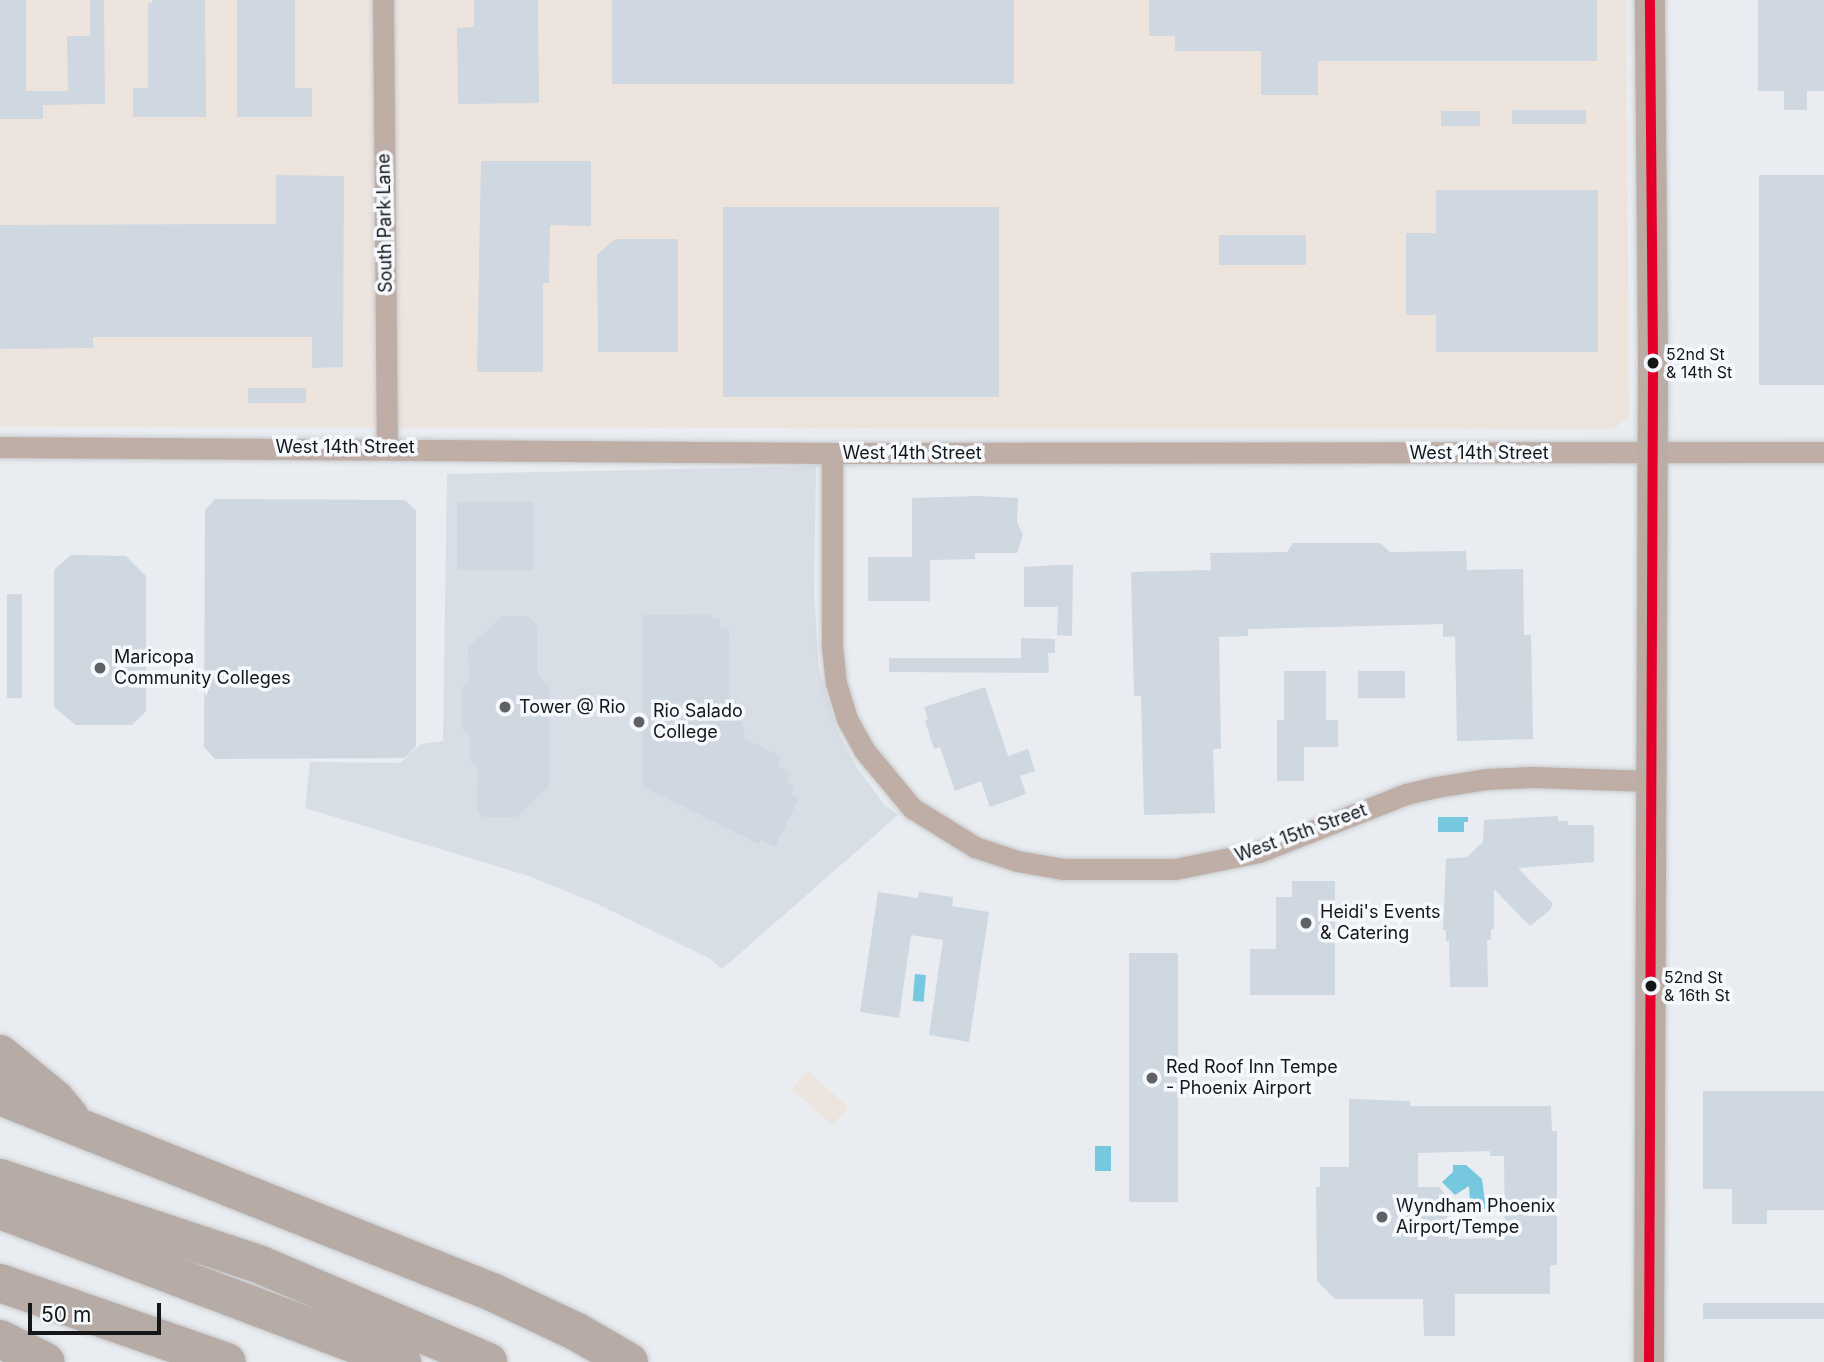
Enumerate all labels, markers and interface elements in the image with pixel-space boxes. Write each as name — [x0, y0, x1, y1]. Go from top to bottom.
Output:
street label: South Park Lane — [373, 153, 397, 293]
place label: 52nd St & 14th St — [1666, 344, 1732, 382]
marker: 52nd St & 14th St — [1646, 356, 1660, 370]
street label: West 14th Street — [275, 436, 415, 458]
street label: West 14th Street — [842, 442, 982, 464]
street label: West 14th Street — [1409, 442, 1549, 464]
place label: Maricopa Community Colleges — [114, 647, 291, 690]
marker: Maricopa Community Colleges — [92, 660, 108, 676]
place label: Tower @ Rio — [519, 696, 626, 718]
marker: Tower @ Rio — [497, 699, 513, 715]
place label: Rio Salado College — [653, 701, 743, 744]
marker: Rio Salado College — [631, 714, 647, 730]
street label: West 15th Street — [1232, 799, 1370, 867]
place label: Heidi's Events & Catering — [1320, 902, 1440, 944]
marker: Heidi's Events & Catering — [1298, 915, 1314, 931]
place label: 52nd St & 16th St — [1664, 967, 1730, 1005]
marker: 52nd St & 16th St — [1644, 979, 1658, 993]
place label: Red Roof Inn Tempe - Phoenix Airport — [1166, 1057, 1338, 1100]
marker: Red Roof Inn Tempe - Phoenix Airport — [1144, 1070, 1160, 1086]
place label: Wyndham Phoenix Airport/Tempe — [1396, 1196, 1555, 1238]
marker: Wyndham Phoenix Airport/Tempe — [1374, 1209, 1390, 1225]
scale bar — [32, 1288, 164, 1332]
text: 50 m — [41, 1302, 91, 1327]

